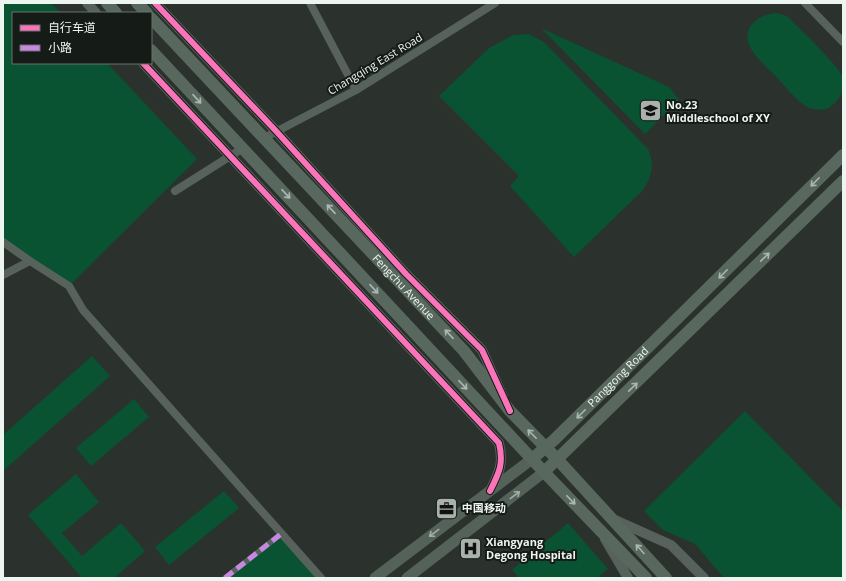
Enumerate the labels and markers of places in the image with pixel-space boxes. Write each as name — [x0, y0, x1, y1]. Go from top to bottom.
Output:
place label: No.23 Middleschool of XY — [666, 97, 770, 125]
school or university icon: No.23 Middleschool of XY — [637, 98, 663, 124]
office icon: 中国移动 — [433, 495, 459, 521]
place label: 中国移动 — [462, 500, 506, 515]
place label: Xiangyang Degong Hospital — [486, 534, 576, 562]
hospital icon: Xiangyang Degong Hospital — [457, 535, 483, 561]

